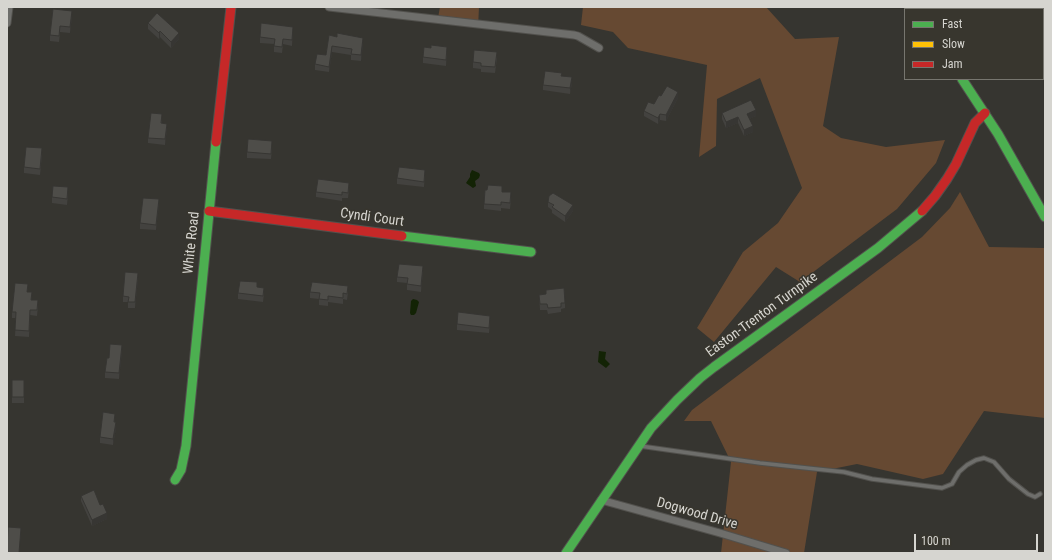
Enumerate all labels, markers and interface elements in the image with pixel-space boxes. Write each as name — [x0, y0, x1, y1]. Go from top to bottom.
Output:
legend — [904, 8, 1044, 80]
text: Fast — [942, 17, 962, 31]
text: Slow — [942, 37, 965, 51]
text: Jam — [942, 57, 963, 71]
street label: Cyndi Court — [339, 205, 405, 231]
street label: White Road — [180, 211, 204, 275]
street label: Easton-Trenton Turnpike — [703, 269, 821, 361]
street label: Dogwood Drive — [655, 494, 739, 534]
scale bar — [916, 526, 1040, 552]
text: 100 m — [921, 534, 951, 548]

